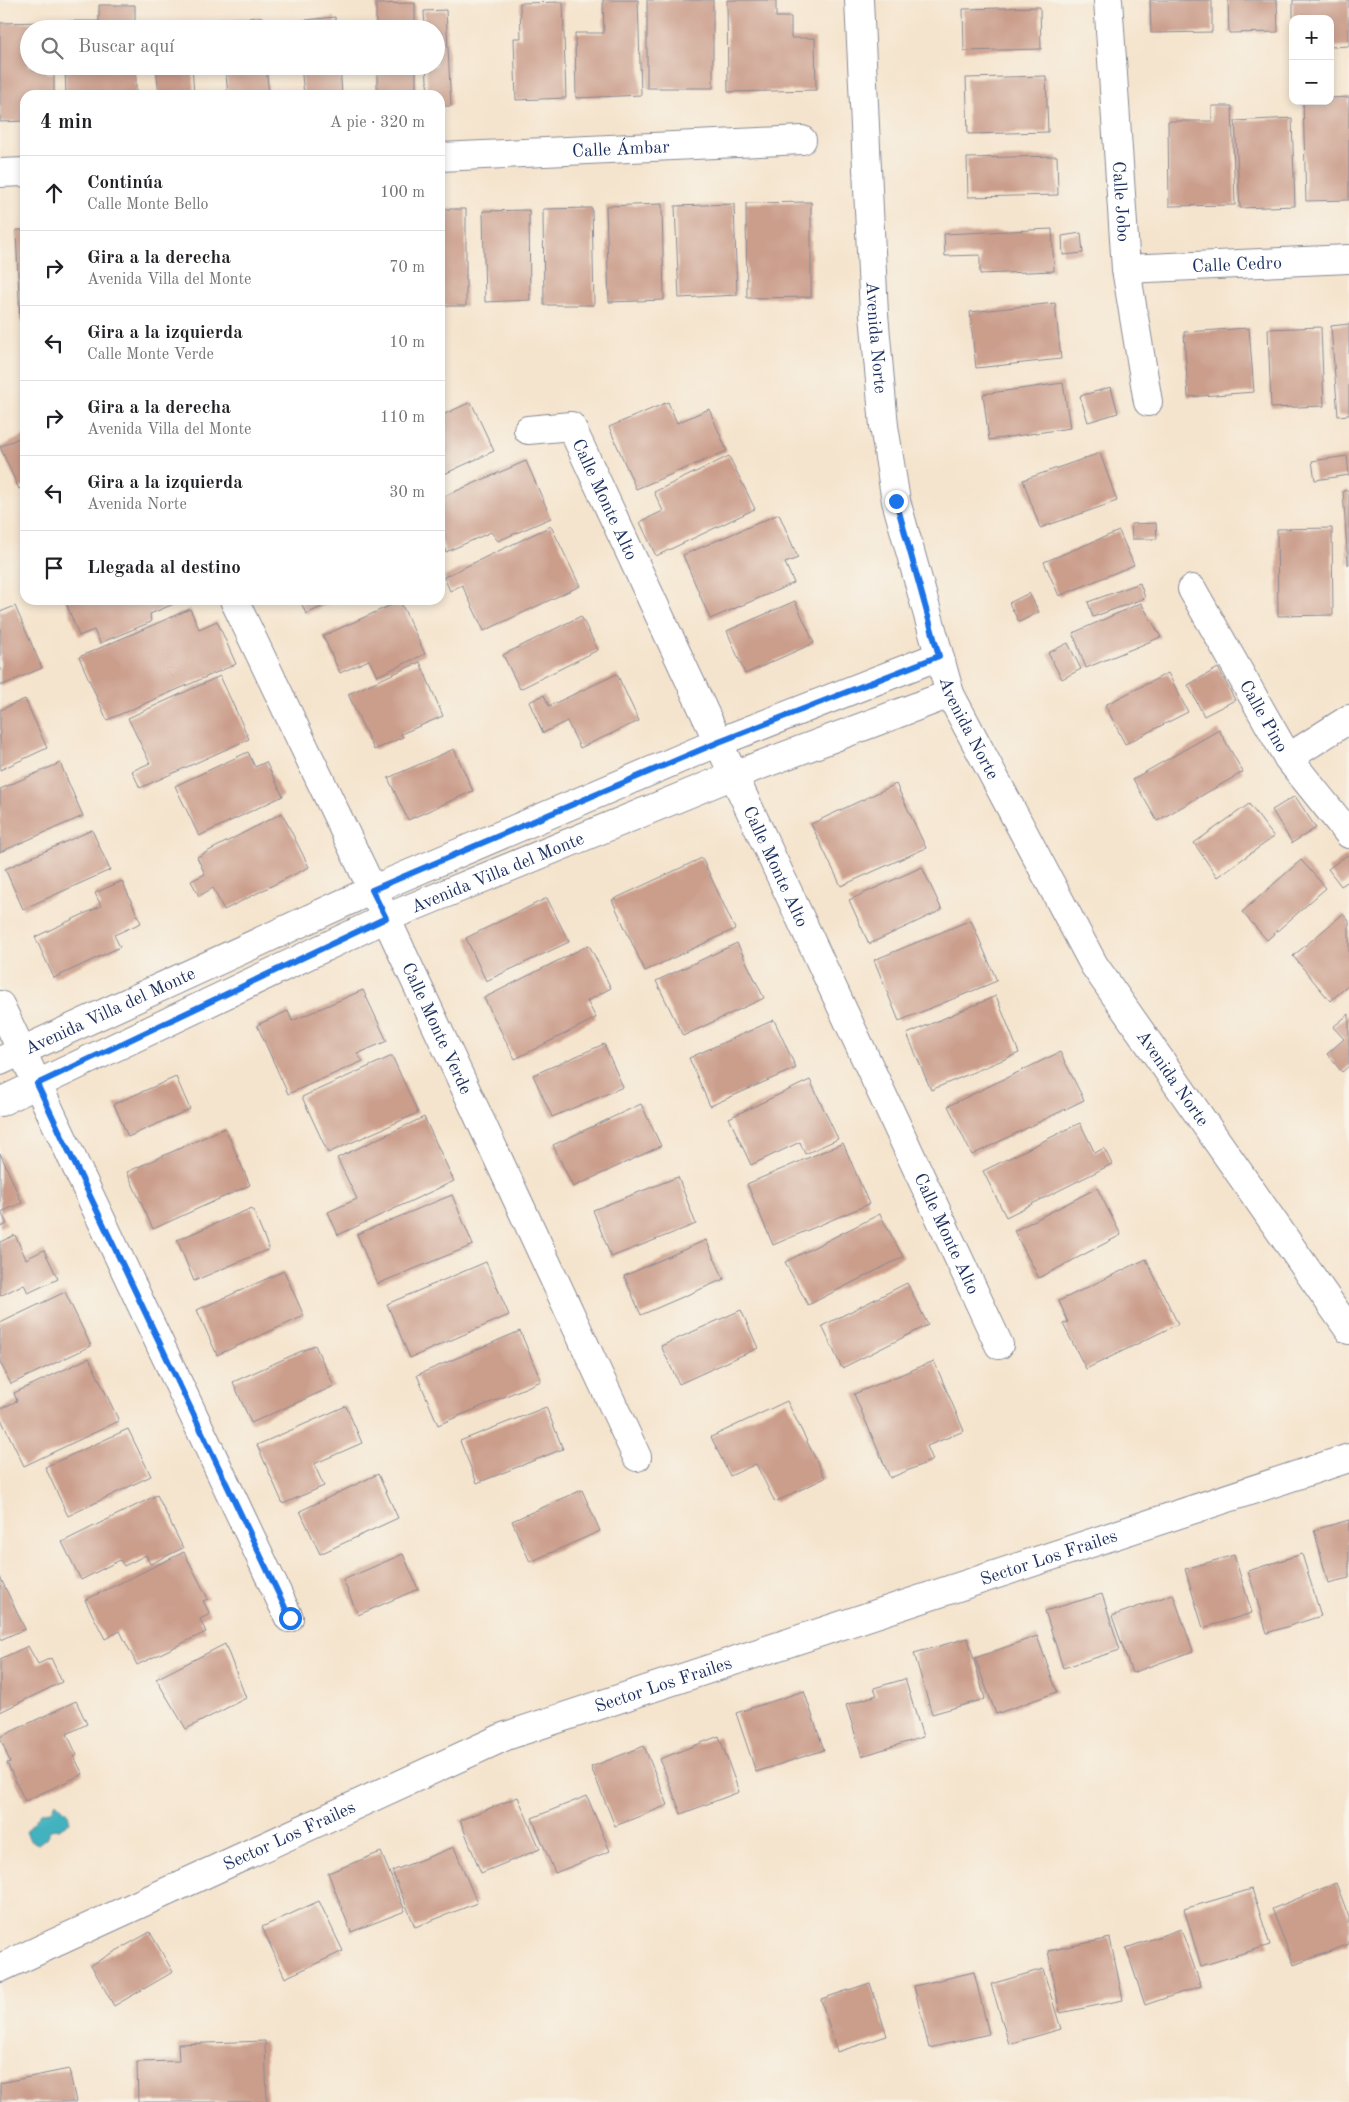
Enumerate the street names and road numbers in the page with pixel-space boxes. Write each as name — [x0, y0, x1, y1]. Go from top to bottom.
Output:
street label: Calle Ámbar — [572, 136, 671, 161]
street label: Calle Jobo — [1109, 161, 1132, 243]
street label: Calle Cedro — [1192, 254, 1282, 276]
street label: Avenida Norte — [862, 281, 889, 394]
street label: Calle Monte Alto — [568, 436, 640, 563]
street label: Avenida Norte — [936, 675, 1002, 783]
street label: Calle Pino — [1236, 677, 1291, 756]
street label: Calle Monte Alto — [739, 803, 811, 930]
street label: Avenida Villa del Monte — [409, 830, 587, 917]
street label: Calle Monte Verde — [398, 960, 475, 1097]
street label: Avenida Villa del Monte — [22, 965, 198, 1058]
street label: Avenida Norte — [1133, 1027, 1212, 1130]
street label: Calle Monte Alto — [910, 1171, 982, 1297]
street label: Sector Los Frailes — [978, 1527, 1120, 1589]
street label: Sector Los Frailes — [593, 1654, 734, 1716]
street label: Sector Los Frailes — [221, 1798, 358, 1874]

